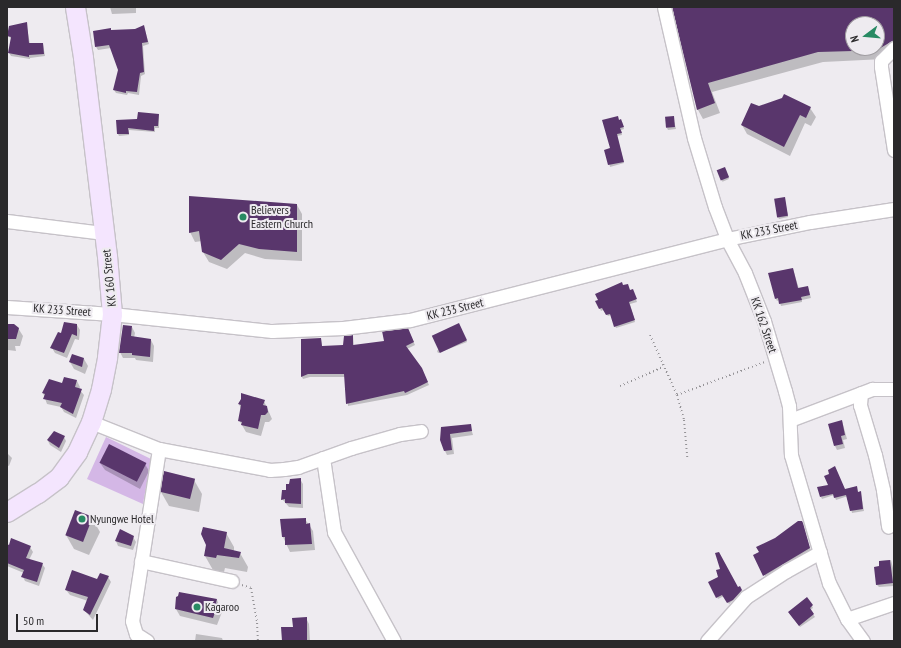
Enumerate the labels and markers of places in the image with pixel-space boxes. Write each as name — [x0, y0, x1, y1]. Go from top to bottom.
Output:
place label: Believers Eastern Church — [251, 203, 313, 231]
marker: Believers Eastern Church — [238, 212, 248, 222]
place label: Nyungwe Hotel — [90, 512, 154, 526]
marker: Nyungwe Hotel — [77, 514, 87, 524]
place label: Kagaroo — [205, 600, 239, 614]
marker: Kagaroo — [192, 602, 202, 612]

